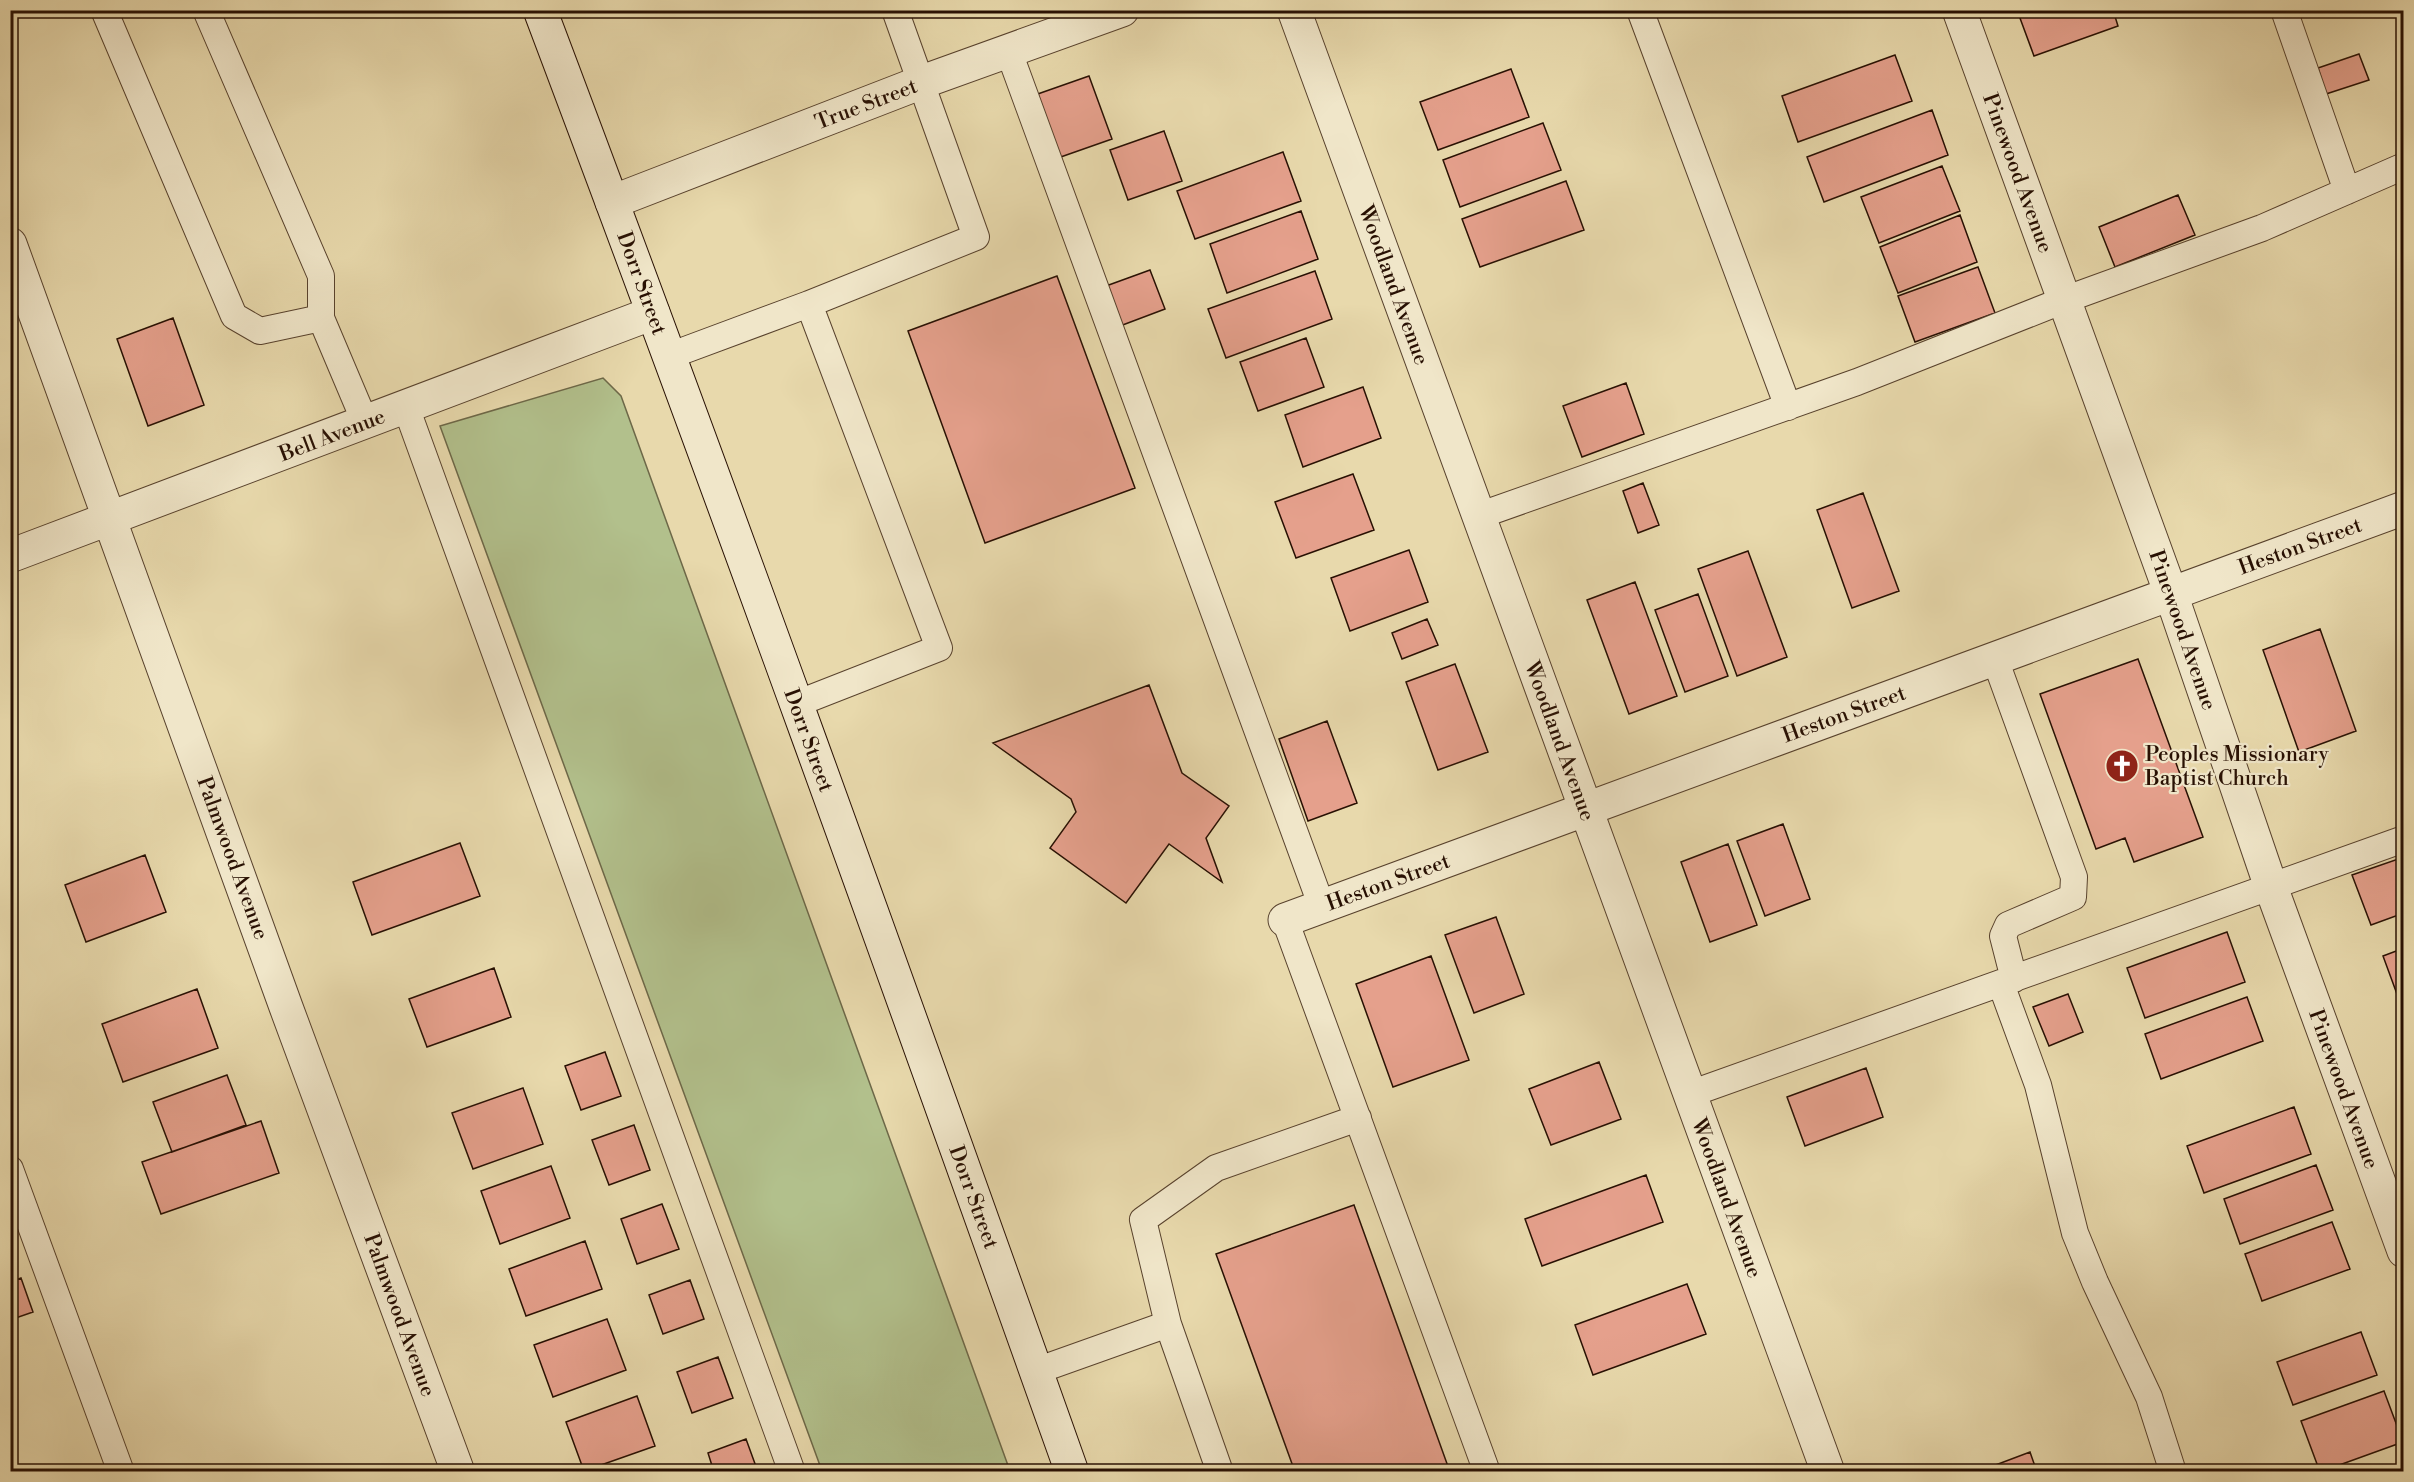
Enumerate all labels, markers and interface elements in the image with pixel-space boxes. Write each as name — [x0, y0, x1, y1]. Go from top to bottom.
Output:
street label: True Street — [812, 73, 922, 136]
street label: Pinewood Avenue — [1976, 90, 2058, 257]
street label: Woodland Avenue — [1352, 201, 1434, 369]
street label: Dorr Street — [610, 228, 672, 339]
street label: Bell Avenue — [275, 404, 389, 468]
street label: Heston Street — [2235, 512, 2366, 581]
street label: Pinewood Avenue — [2142, 547, 2222, 714]
street label: Woodland Avenue — [1518, 657, 1600, 825]
street label: Heston Street — [1779, 680, 1910, 749]
street label: Dorr Street — [777, 685, 839, 796]
place label: Peoples Missionary Baptist Church — [2144, 742, 2330, 792]
church icon: Peoples Missionary Baptist Church — [2104, 748, 2140, 784]
street label: Palmwood Avenue — [190, 773, 274, 943]
street label: Heston Street — [1323, 848, 1454, 917]
street label: Pinewood Avenue — [2302, 1006, 2384, 1173]
street label: Woodland Avenue — [1685, 1114, 1767, 1282]
street label: Dorr Street — [942, 1142, 1004, 1253]
street label: Palmwood Avenue — [357, 1230, 441, 1400]

